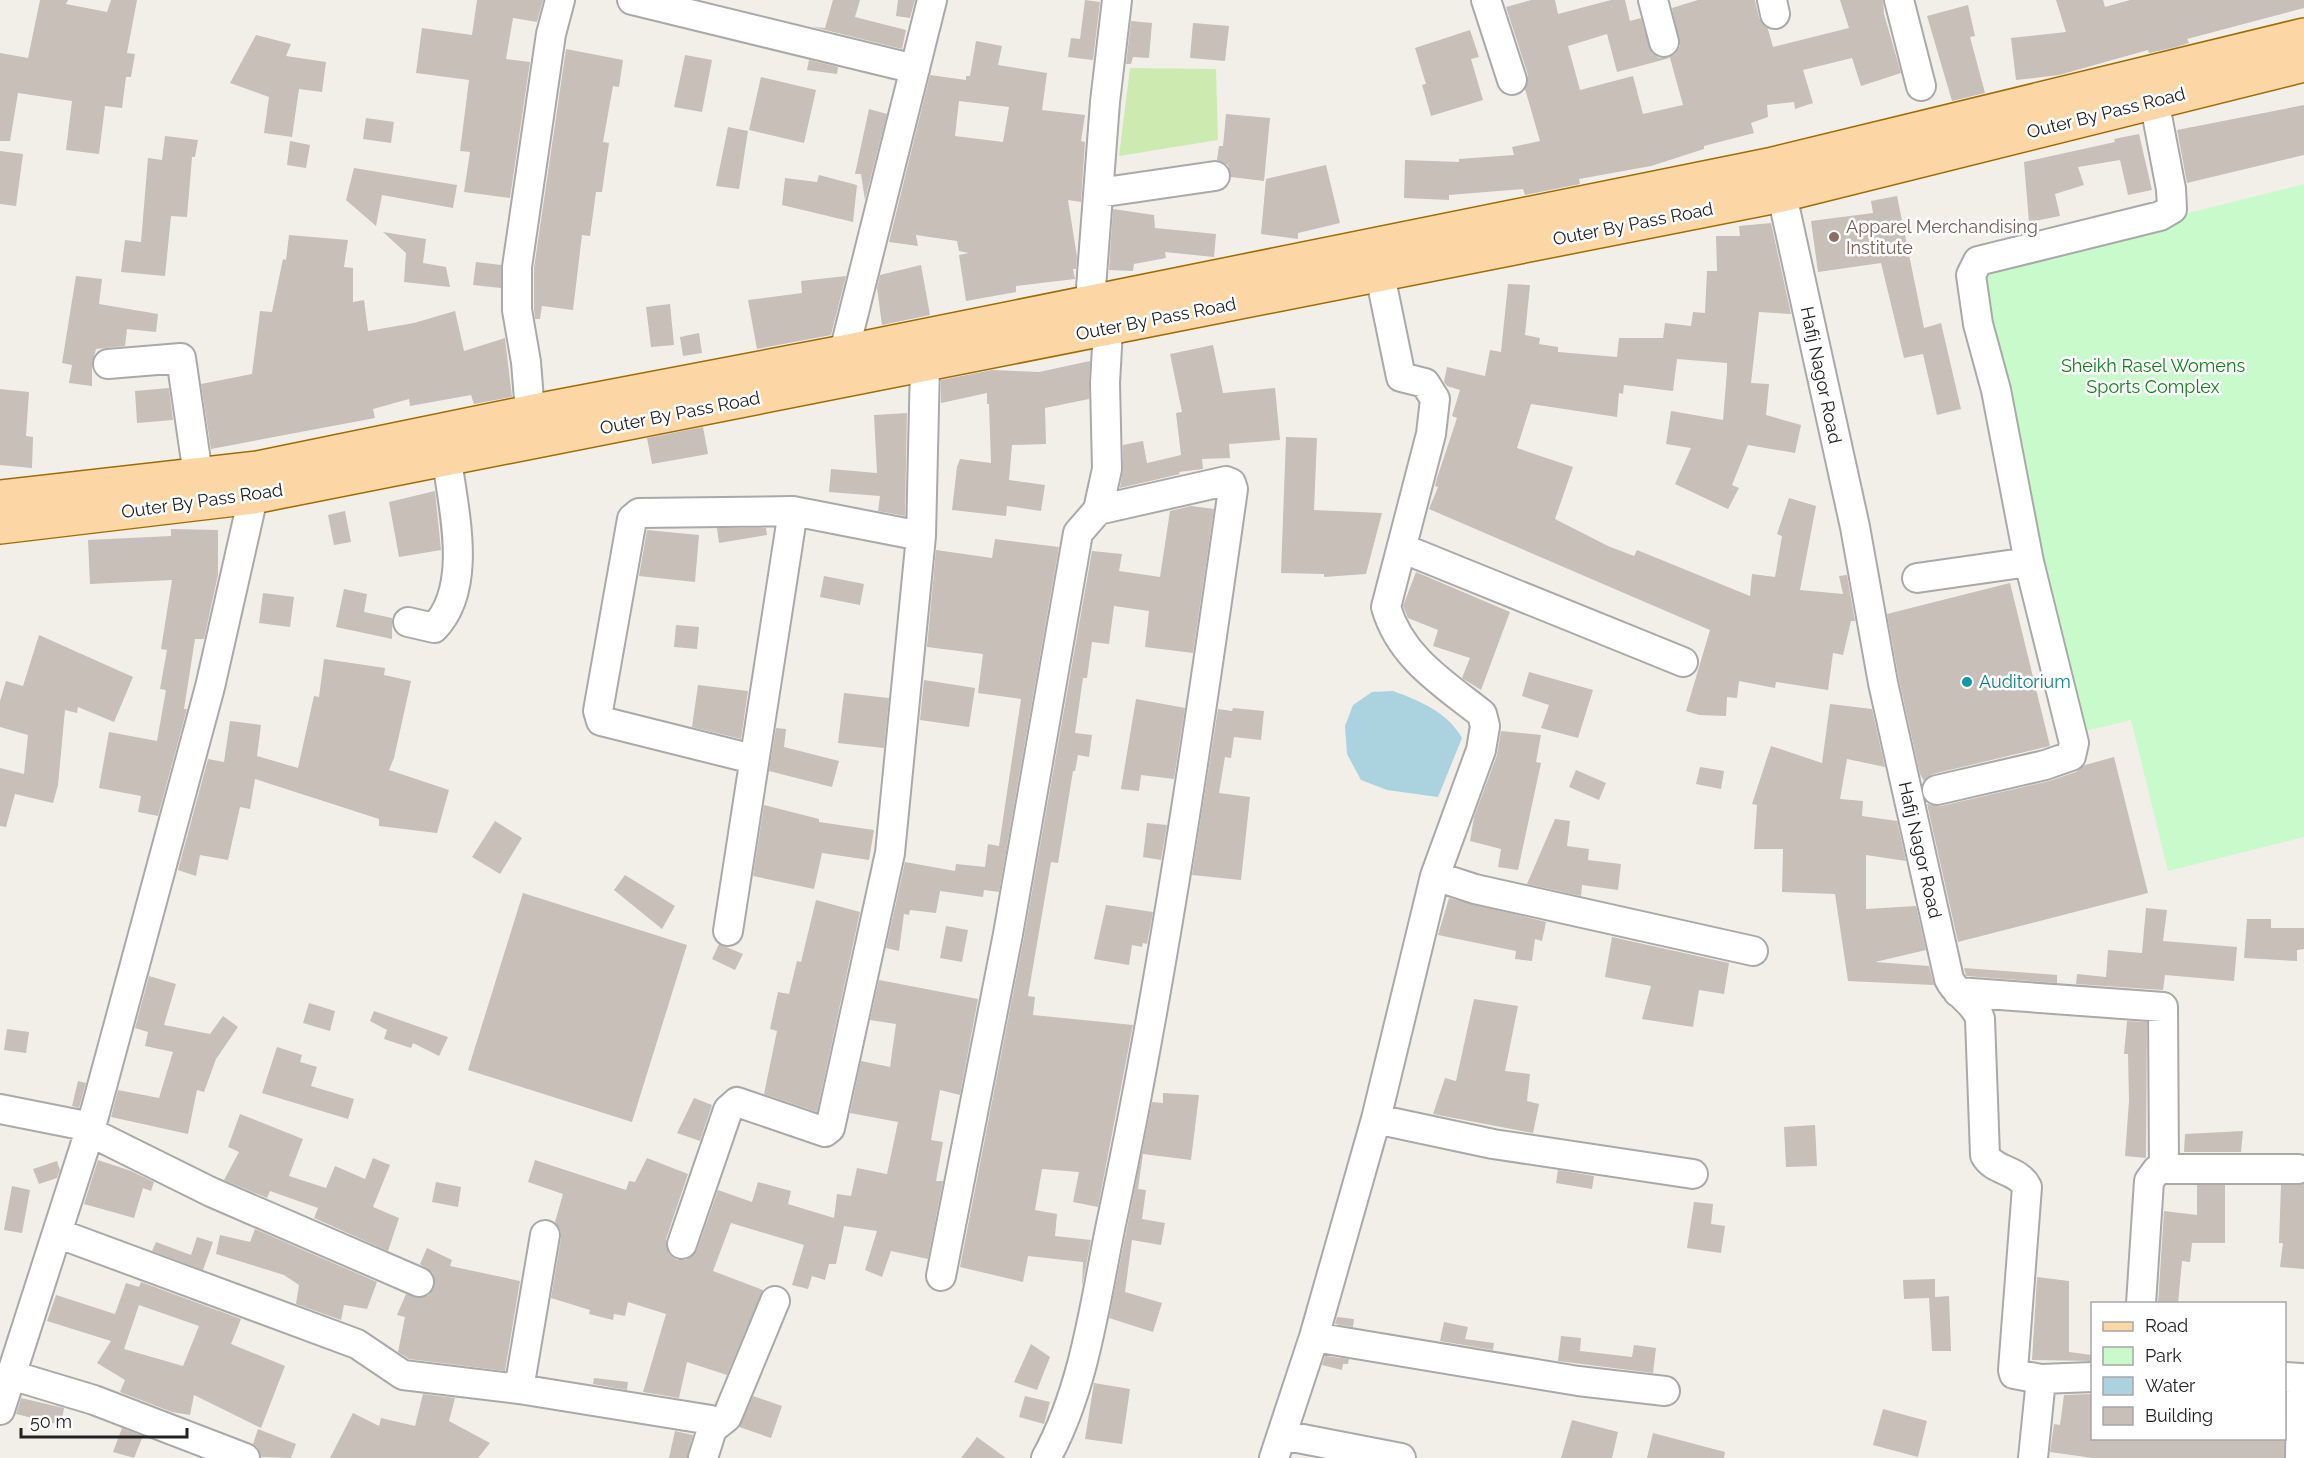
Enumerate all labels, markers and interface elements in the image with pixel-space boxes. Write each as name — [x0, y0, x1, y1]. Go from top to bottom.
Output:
street label: Outer By Pass Road — [2024, 83, 2187, 142]
street label: Outer By Pass Road — [1551, 198, 1715, 249]
place label: Apparel Merchandising Institute — [1846, 216, 2038, 258]
marker: Apparel Merchandising Institute — [1827, 230, 1841, 244]
street label: Outer By Pass Road — [1074, 293, 1238, 344]
street label: Hafij Nagor Road — [1797, 304, 1846, 445]
park label: Sheikh Rasel Womens Sports Complex — [2061, 355, 2245, 397]
street label: Outer By Pass Road — [598, 387, 762, 438]
street label: Outer By Pass Road — [120, 479, 284, 522]
place label: Auditorium — [1979, 671, 2071, 692]
marker: Auditorium — [1960, 675, 1974, 689]
street label: Hafij Nagor Road — [1895, 779, 1946, 920]
legend — [2091, 1302, 2286, 1440]
text: Road — [2145, 1315, 2188, 1336]
text: Park — [2145, 1345, 2182, 1366]
text: Water — [2145, 1375, 2196, 1396]
scale bar — [21, 1401, 188, 1439]
text: Building — [2145, 1405, 2213, 1426]
text: 50 m — [30, 1411, 72, 1432]

